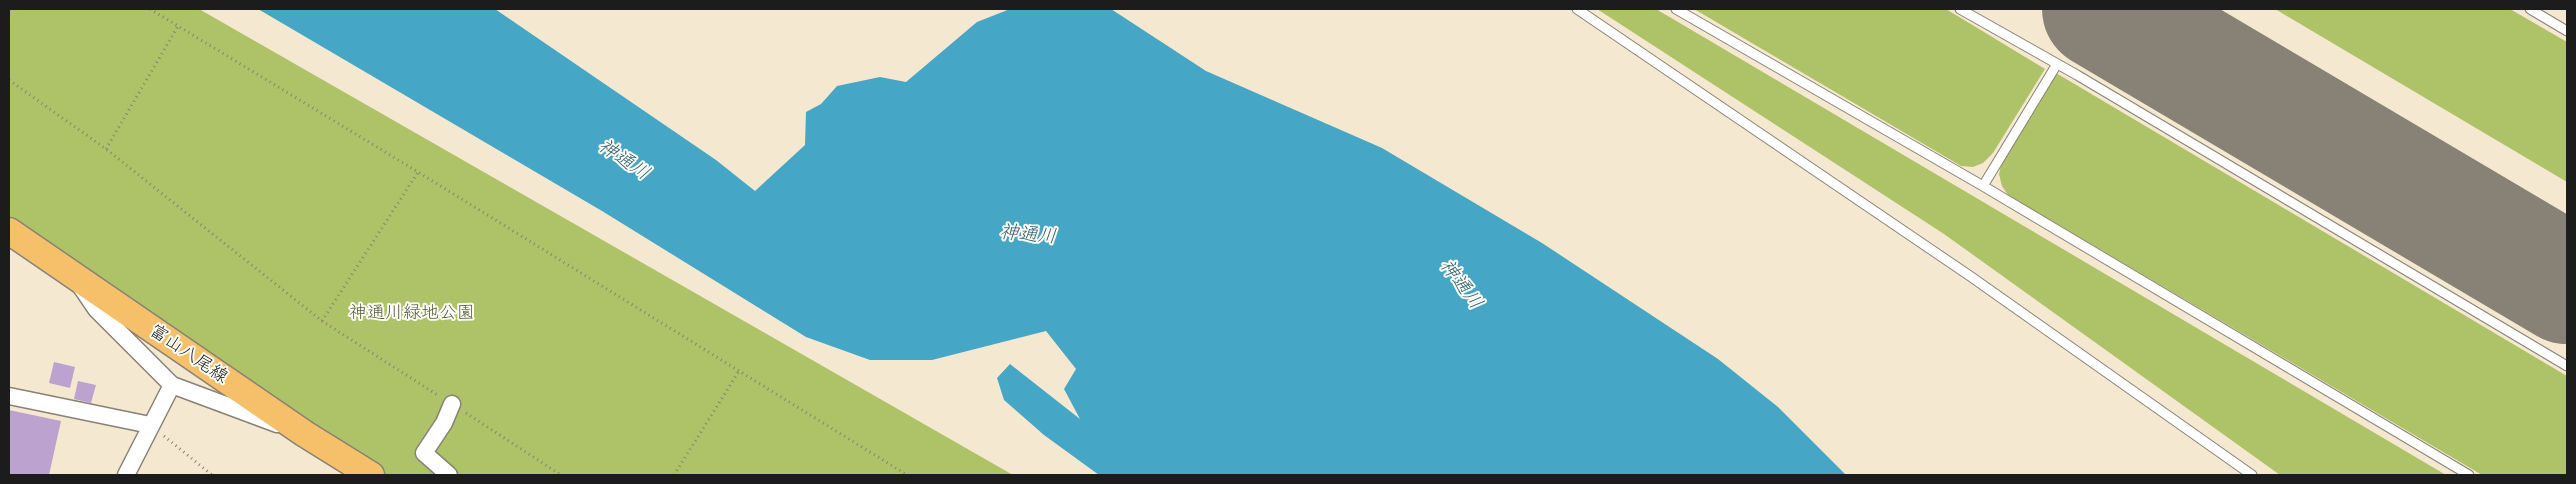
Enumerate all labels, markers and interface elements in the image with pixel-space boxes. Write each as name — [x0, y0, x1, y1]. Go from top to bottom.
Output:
water label: 神通川 — [593, 136, 653, 186]
water label: 神通川 — [999, 222, 1057, 250]
water label: 神通川 — [1434, 255, 1486, 315]
park label: 神通川緑地公園 — [349, 303, 475, 325]
street label: 富山八尾線 — [145, 321, 231, 389]

